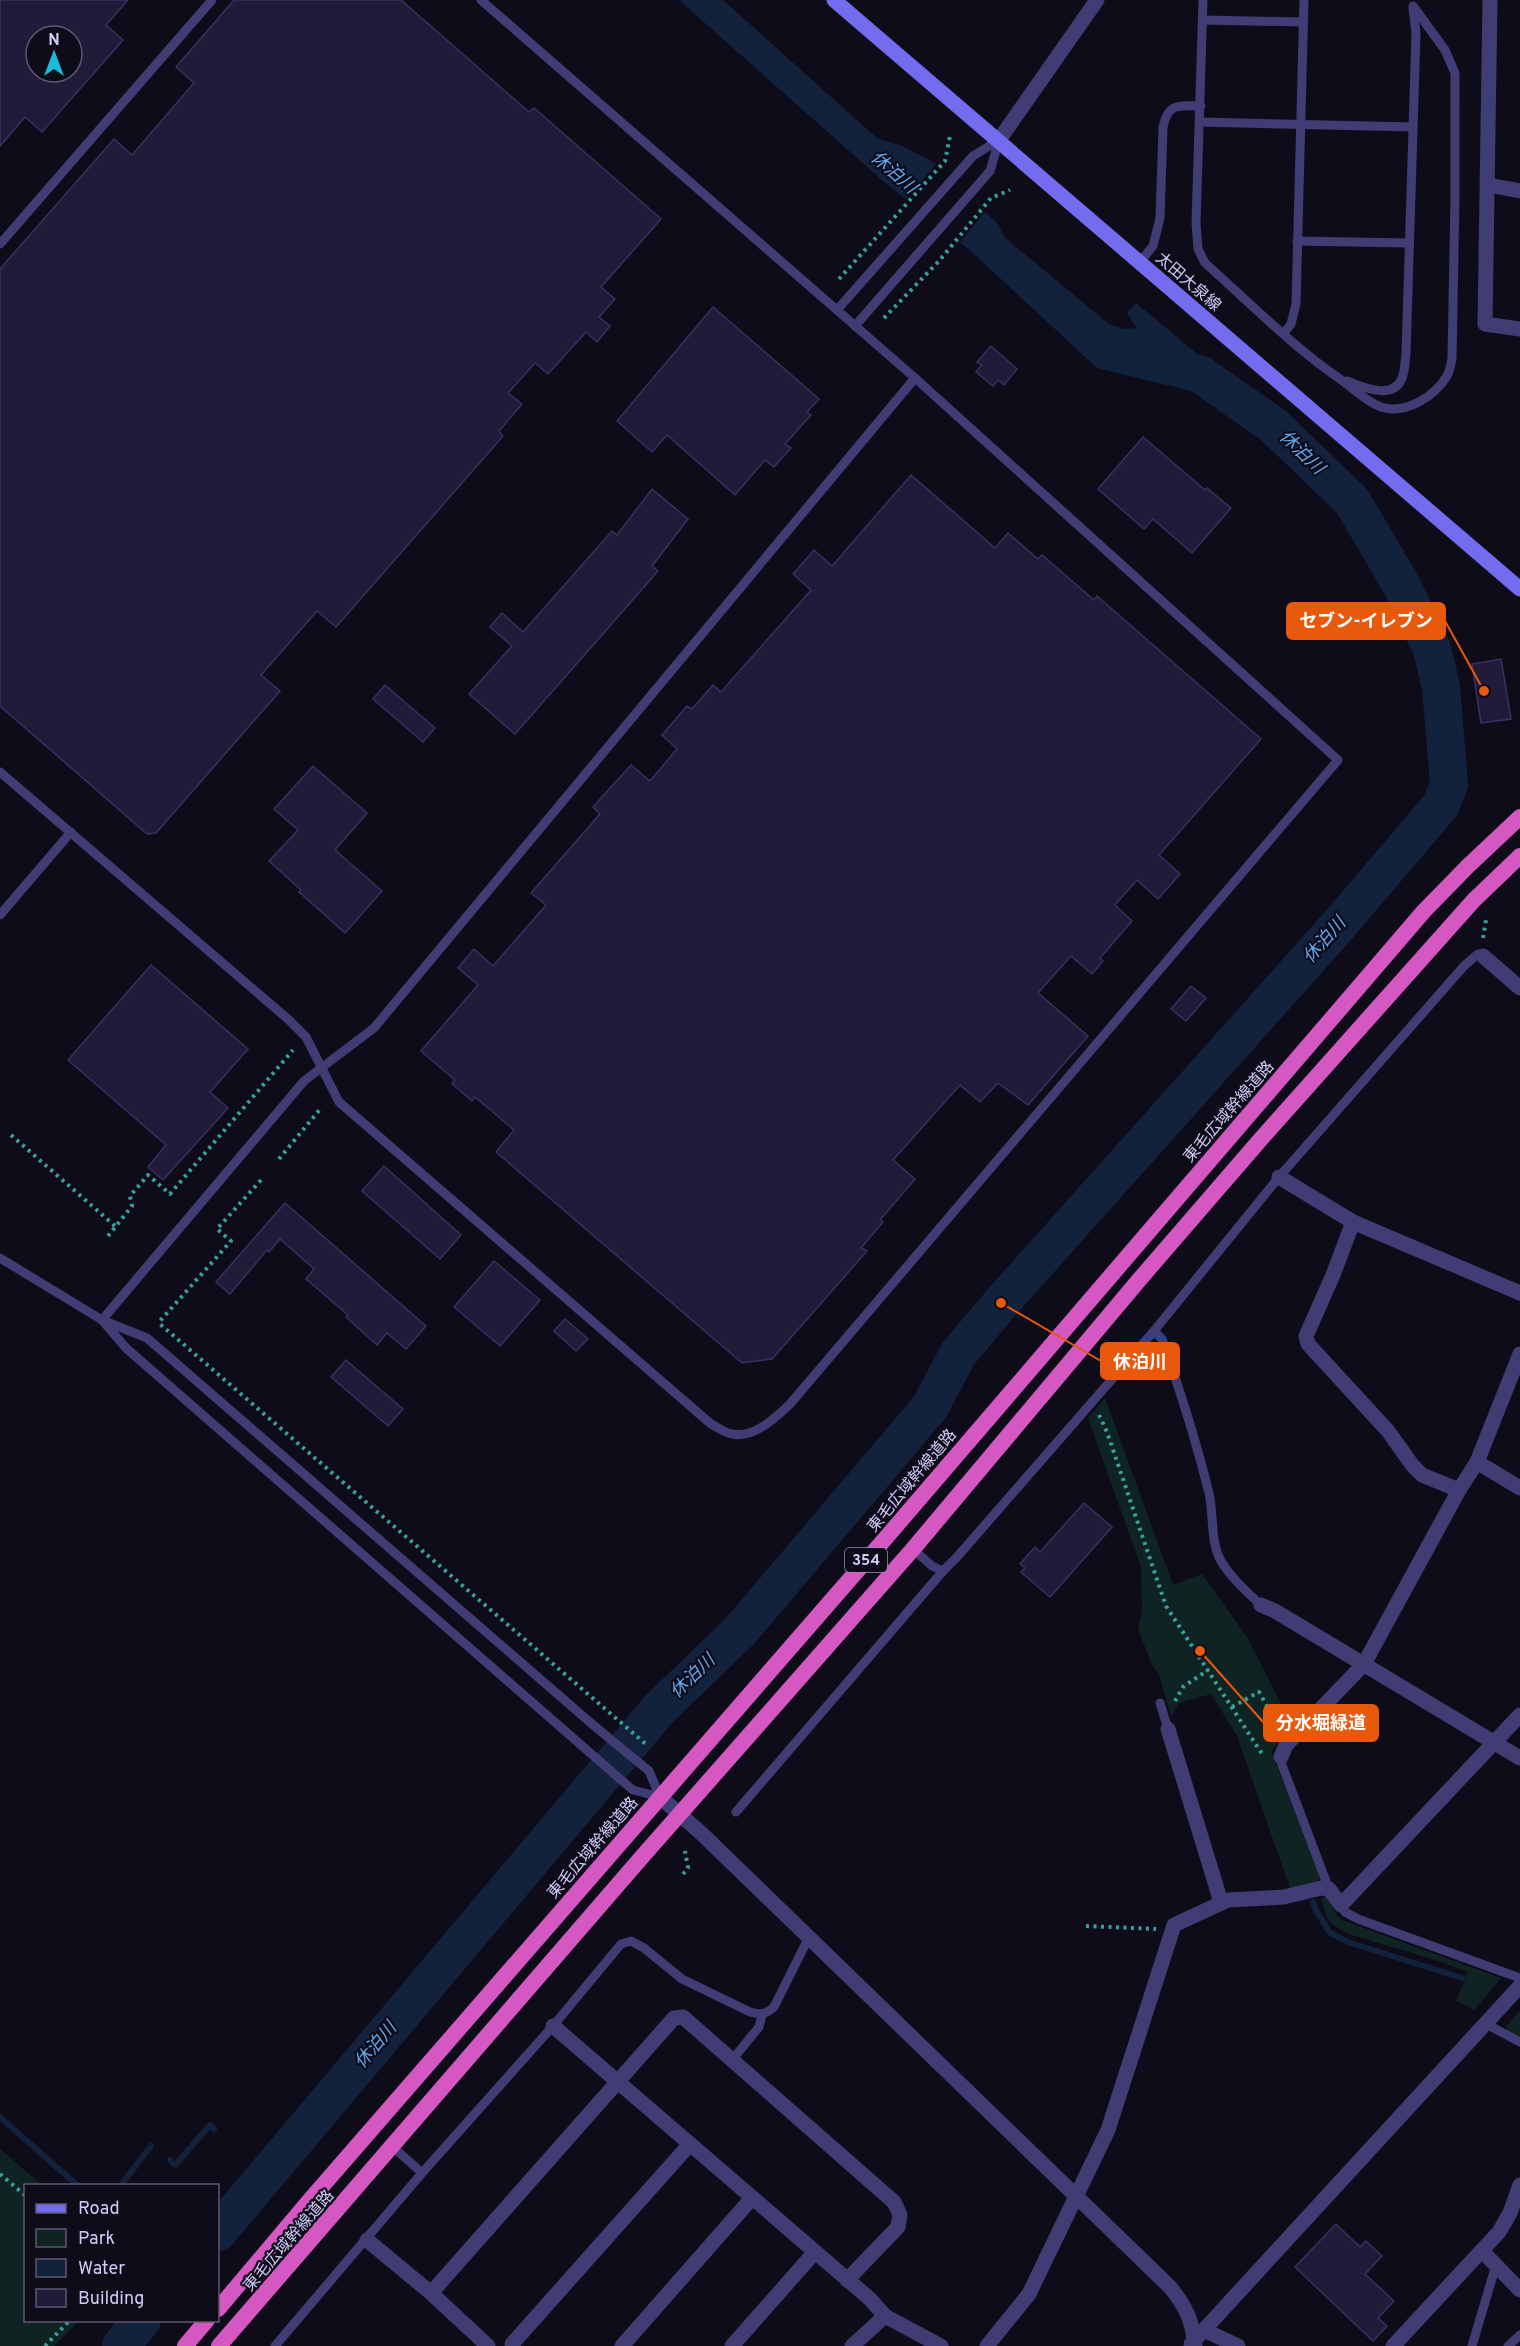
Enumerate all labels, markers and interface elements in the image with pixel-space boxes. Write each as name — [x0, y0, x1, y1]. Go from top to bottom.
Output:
north arrow — [24, 24, 84, 84]
text: N — [48, 31, 60, 51]
water label: 休泊川 — [865, 147, 922, 201]
street label: 太田大泉線 — [1151, 249, 1224, 316]
water label: 休泊川 — [1274, 426, 1330, 481]
callout: セブン-イレブン — [1287, 603, 1445, 639]
text: セブン-イレブン — [1299, 611, 1433, 634]
water label: 休泊川 — [1299, 912, 1353, 969]
street label: 東毛広域幹線道路 — [1180, 1057, 1279, 1167]
callout: 休泊川 — [1101, 1343, 1179, 1379]
text: 休泊川 — [1113, 1352, 1167, 1375]
street label: 東毛広域幹線道路 — [864, 1426, 961, 1537]
road number: 354 — [845, 1548, 887, 1572]
water label: 休泊川 — [666, 1649, 722, 1704]
callout: 分水堀緑道 — [1264, 1705, 1378, 1741]
text: 分水堀緑道 — [1275, 1713, 1366, 1736]
street label: 東毛広域幹線道路 — [544, 1793, 643, 1903]
water label: 休泊川 — [350, 2016, 404, 2074]
legend — [24, 2184, 219, 2322]
street label: 東毛広域幹線道路 — [240, 2186, 339, 2296]
text: Road — [78, 2198, 120, 2221]
text: Park — [78, 2228, 115, 2251]
text: Water — [78, 2258, 125, 2281]
text: Building — [78, 2288, 144, 2311]

